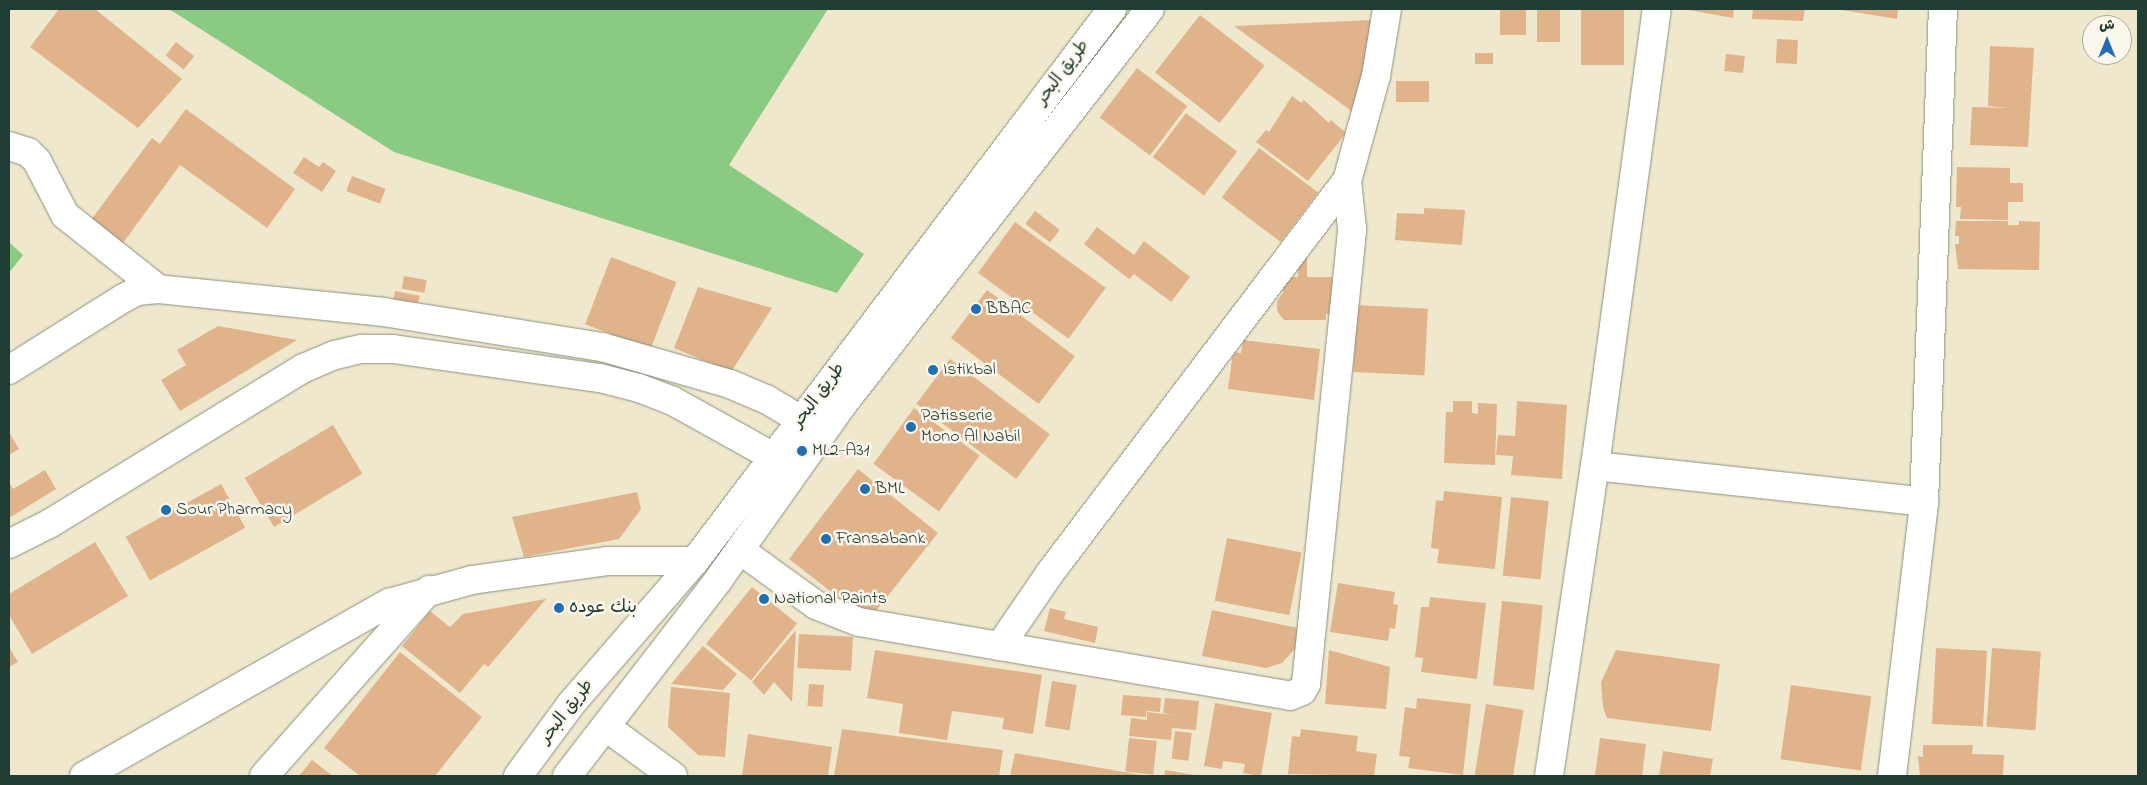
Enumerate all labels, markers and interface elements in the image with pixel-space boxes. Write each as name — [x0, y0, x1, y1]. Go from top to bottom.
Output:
north arrow — [2082, 15, 2132, 65]
text: ش — [2099, 15, 2115, 36]
street label: طريق البحر — [1032, 36, 1094, 110]
place label: BBAC — [986, 298, 1031, 320]
marker: BBAC — [970, 303, 982, 315]
street label: طريق البحر — [788, 359, 850, 433]
place label: Istikbal — [943, 359, 996, 381]
marker: Istikbal — [927, 364, 939, 376]
place label: Patisserie Mono Al Nabil — [921, 406, 1020, 448]
marker: Patisserie Mono Al Nabil — [905, 421, 917, 433]
place label: ML2-A31 — [812, 440, 870, 462]
marker: ML2-A31 — [796, 445, 808, 457]
place label: BML — [875, 478, 905, 500]
marker: BML — [859, 483, 871, 495]
place label: Sour Pharmacy — [176, 499, 292, 521]
marker: Sour Pharmacy — [160, 504, 172, 516]
place label: Fransabank — [836, 528, 925, 550]
marker: Fransabank — [820, 533, 832, 545]
place label: National Paints — [774, 588, 887, 610]
marker: National Paints — [758, 593, 770, 605]
place label: بنك عوده — [569, 597, 637, 619]
marker: بنك عوده — [553, 602, 565, 614]
street label: طريق البحر — [535, 675, 599, 749]

